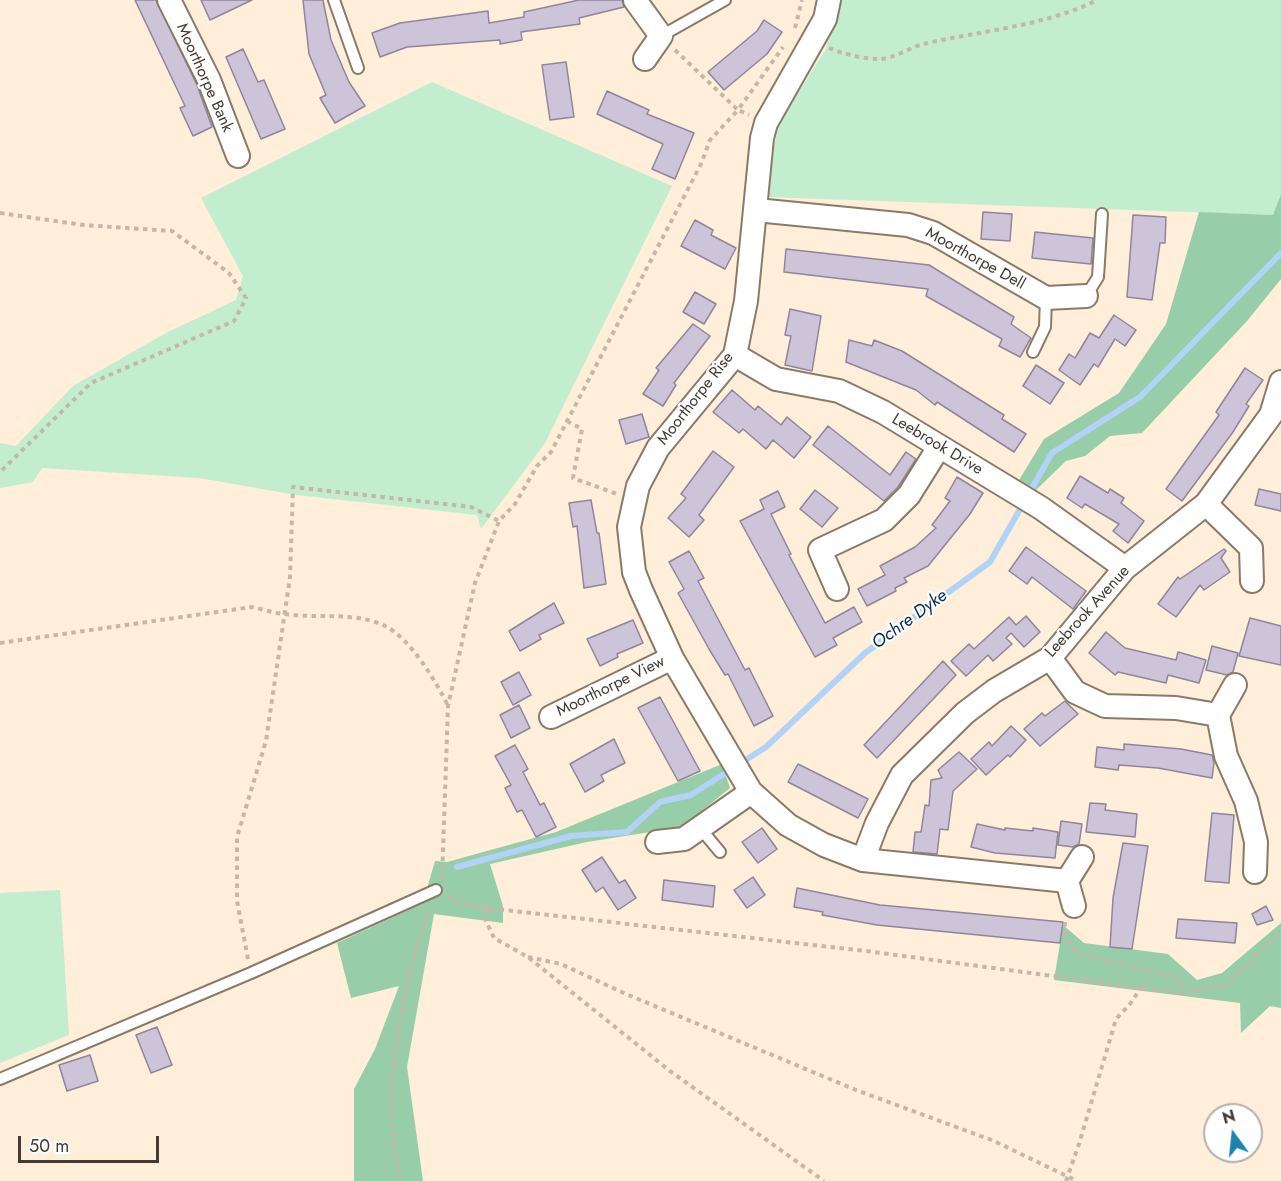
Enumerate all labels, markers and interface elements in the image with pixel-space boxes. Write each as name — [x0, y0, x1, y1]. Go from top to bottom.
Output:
street label: Moorthorpe Bank — [172, 21, 236, 135]
street label: Moorthorpe Dell — [922, 224, 1028, 294]
street label: Moorthorpe Rise — [654, 349, 738, 449]
street label: Leebrook Drive — [888, 410, 986, 480]
street label: Leebrook Avenue — [1042, 562, 1134, 662]
water label: Ochre Dyke — [868, 585, 952, 655]
street label: Moorthorpe View — [554, 652, 668, 722]
north arrow — [1203, 1103, 1263, 1163]
text: N — [1220, 1104, 1238, 1130]
scale bar — [21, 1124, 162, 1162]
text: 50 m — [29, 1133, 69, 1159]

